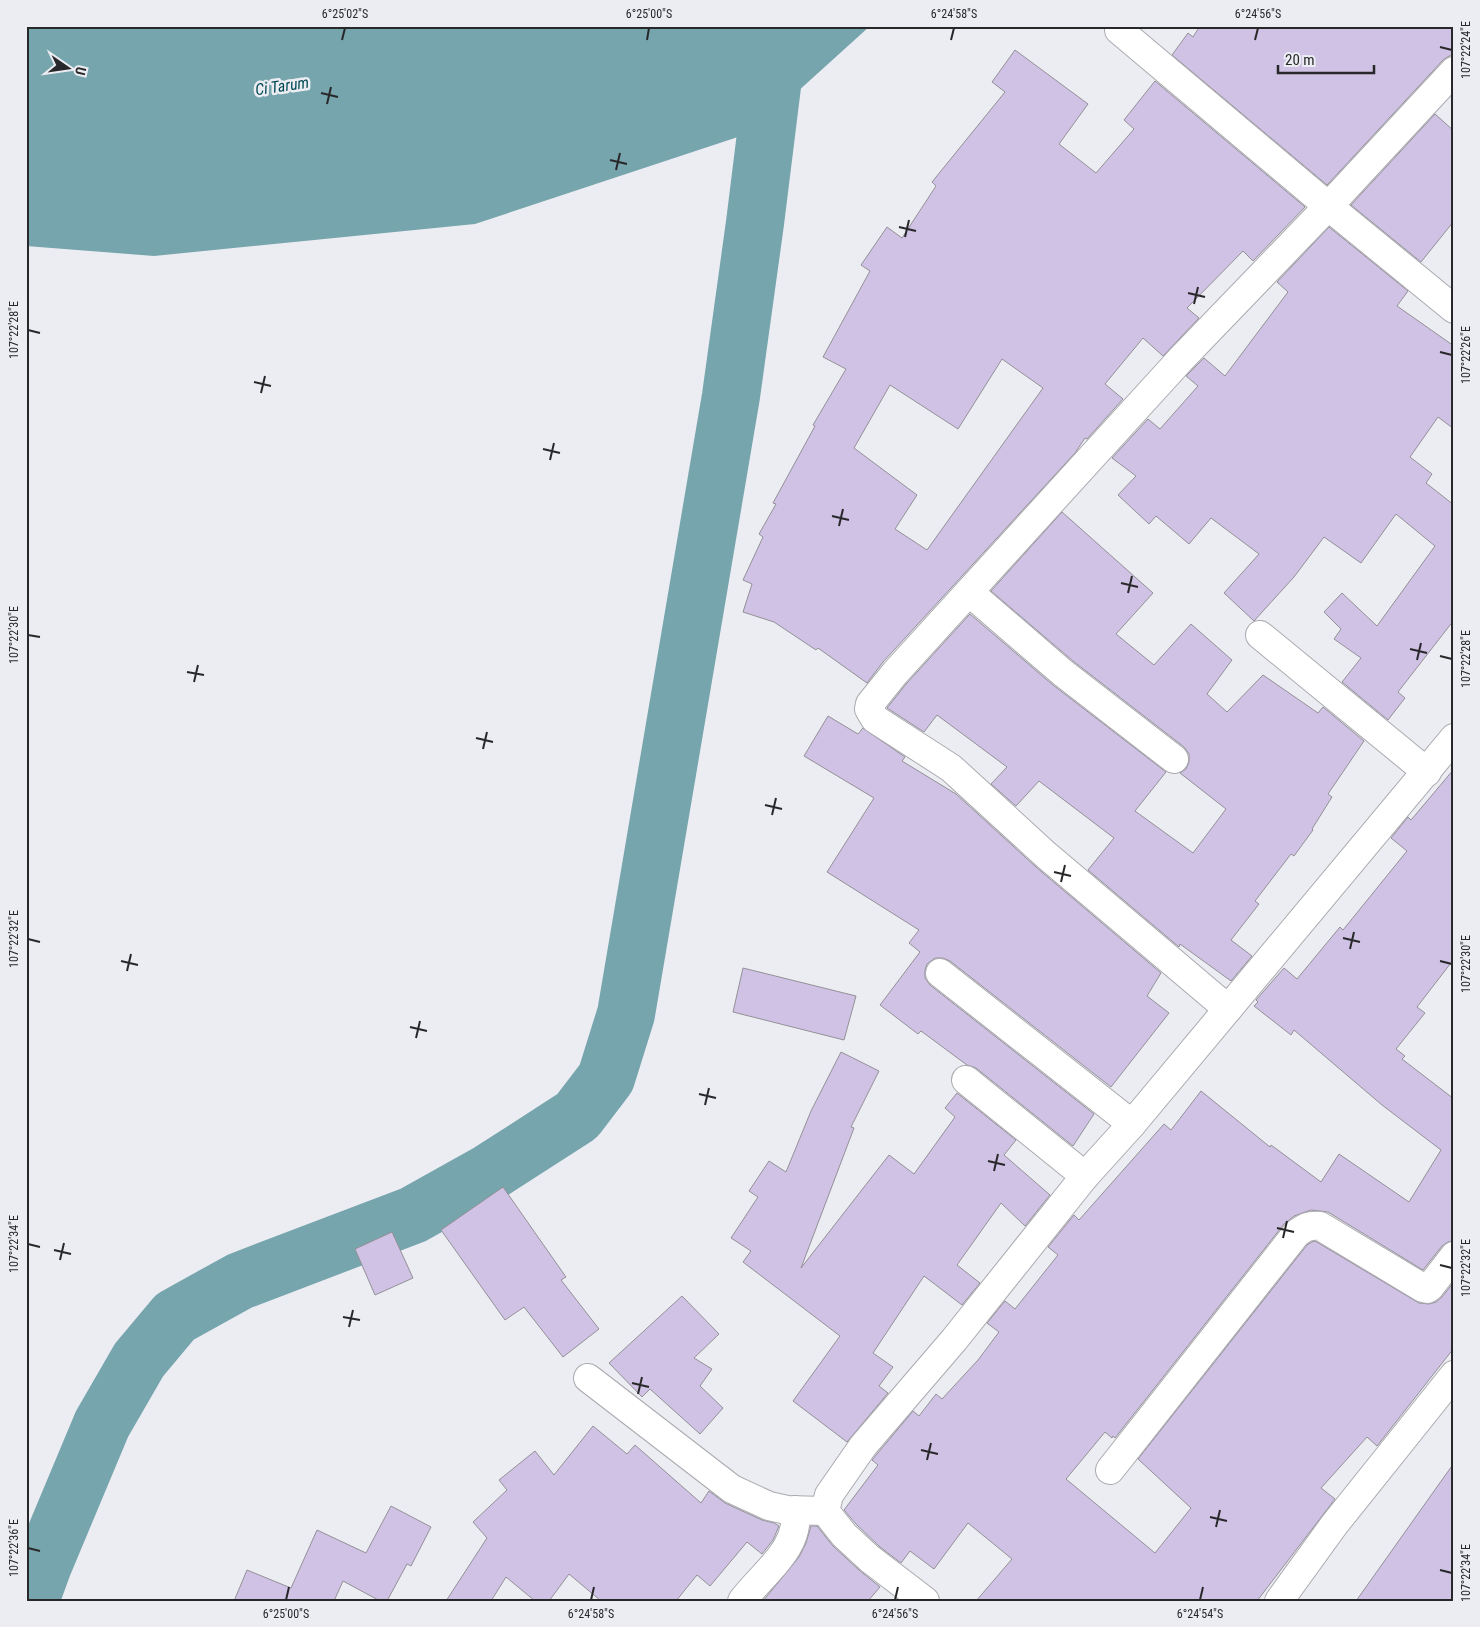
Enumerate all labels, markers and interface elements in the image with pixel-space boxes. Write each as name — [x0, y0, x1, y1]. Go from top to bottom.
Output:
text: 6°25'02"S — [322, 7, 368, 21]
text: 6°25'00"S — [626, 7, 672, 21]
text: 6°24'58"S — [931, 7, 977, 21]
text: 6°24'56"S — [1235, 7, 1281, 21]
text: 107°22'24"E — [1459, 21, 1473, 79]
north arrow — [42, 42, 92, 92]
scale bar — [1278, 42, 1374, 74]
text: 20 m — [1285, 51, 1315, 69]
text: U — [72, 65, 89, 77]
water label: Ci Tarum — [254, 73, 310, 99]
text: 107°22'28"E — [7, 301, 21, 359]
text: 107°22'26"E — [1459, 326, 1473, 384]
text: 107°22'30"E — [7, 606, 21, 664]
text: 107°22'28"E — [1459, 630, 1473, 688]
text: 107°22'32"E — [7, 910, 21, 968]
text: 107°22'30"E — [1459, 935, 1473, 993]
text: 107°22'34"E — [7, 1215, 21, 1273]
text: 107°22'32"E — [1459, 1239, 1473, 1297]
text: 107°22'36"E — [7, 1519, 21, 1577]
text: 107°22'34"E — [1459, 1544, 1473, 1602]
text: 6°25'00"S — [263, 1607, 309, 1621]
text: 6°24'58"S — [568, 1607, 614, 1621]
text: 6°24'56"S — [872, 1607, 918, 1621]
text: 6°24'54"S — [1177, 1607, 1223, 1621]

